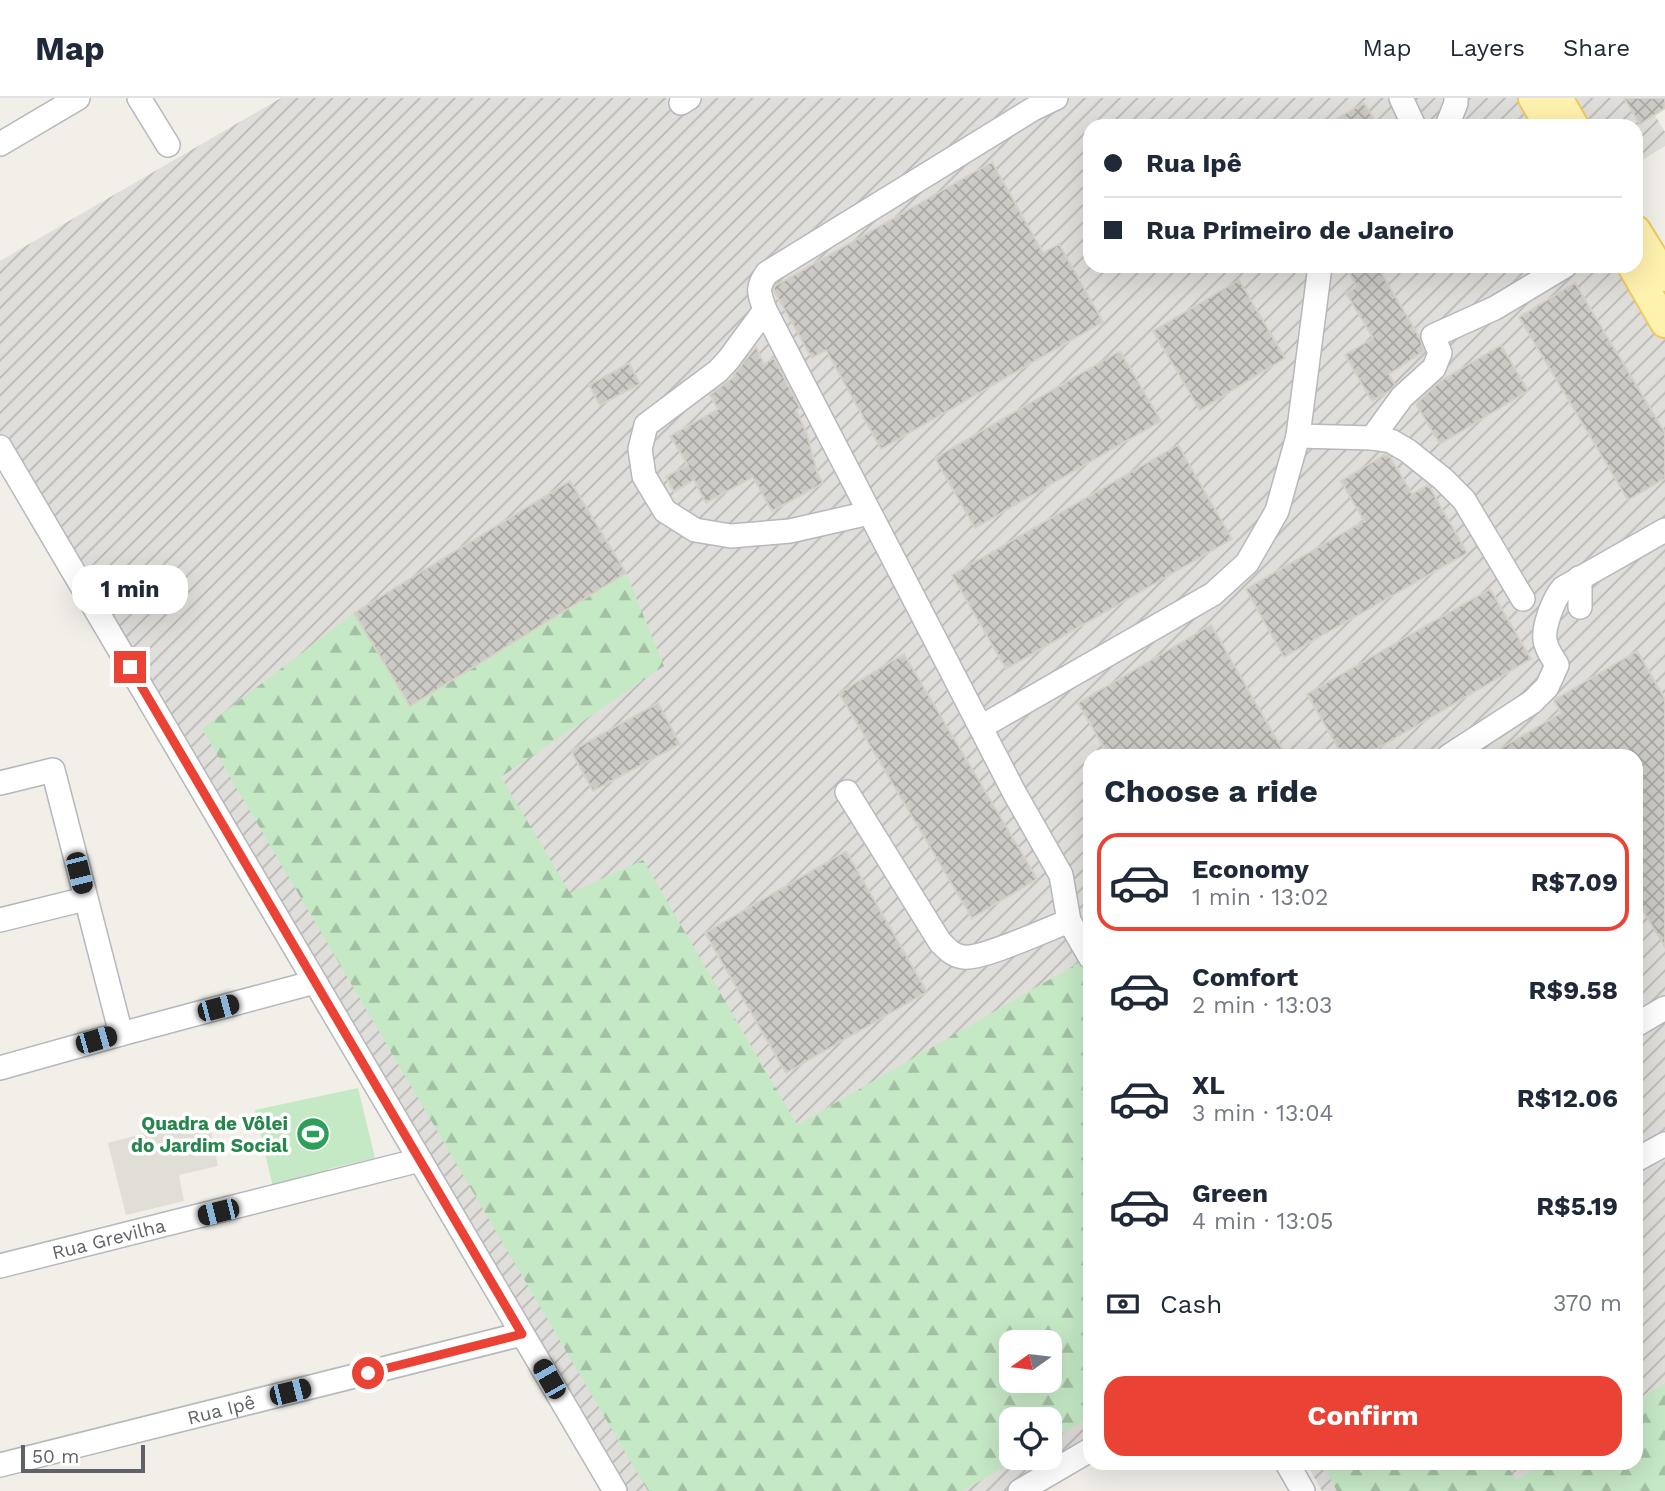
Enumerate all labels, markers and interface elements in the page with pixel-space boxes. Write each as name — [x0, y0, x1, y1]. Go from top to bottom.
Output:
text: Map — [35, 29, 105, 68]
text: Map — [1363, 34, 1411, 62]
text: Layers — [1449, 34, 1525, 62]
text: Share — [1563, 34, 1630, 62]
text: Rua Ipê — [1146, 148, 1242, 178]
text: Rua Primeiro de Janeiro — [1146, 215, 1454, 245]
callout: 1 min — [72, 566, 188, 614]
text: 1 min — [100, 576, 160, 603]
route end — [114, 651, 146, 683]
text: Choose a ride — [1104, 772, 1318, 810]
car — [64, 850, 95, 896]
icon: car — [1108, 851, 1171, 914]
text: Economy — [1192, 854, 1309, 884]
text: R$7.09 — [1531, 867, 1618, 897]
text: 1 min · 13:02 — [1192, 884, 1328, 911]
icon: car — [1108, 959, 1171, 1022]
text: Comfort — [1192, 962, 1298, 992]
text: R$9.58 — [1529, 975, 1618, 1005]
car — [195, 992, 242, 1024]
text: 2 min · 13:03 — [1192, 992, 1332, 1019]
car — [73, 1024, 120, 1056]
icon: car — [1108, 1067, 1171, 1130]
text: XL — [1192, 1070, 1225, 1100]
text: R$12.06 — [1517, 1083, 1618, 1113]
text: 3 min · 13:04 — [1192, 1100, 1334, 1127]
place label: Quadra de Vôlei do Jardim Social — [131, 1112, 289, 1157]
sports icon: Quadra de Vôlei do Jardim Social — [294, 1115, 332, 1153]
icon: car — [1108, 1175, 1171, 1238]
text: Green — [1192, 1178, 1268, 1208]
text: R$5.19 — [1536, 1191, 1618, 1221]
car — [196, 1197, 241, 1227]
text: 4 min · 13:05 — [1192, 1208, 1333, 1235]
street label: Rua Grevilha — [50, 1214, 168, 1264]
icon: cash — [1104, 1285, 1142, 1323]
text: Cash — [1160, 1289, 1222, 1319]
text: 370 m — [1553, 1290, 1622, 1317]
north arrow — [999, 1330, 1062, 1393]
map controls — [999, 1330, 1062, 1470]
car — [530, 1356, 569, 1402]
route start — [352, 1357, 384, 1389]
button: Confirm — [1104, 1376, 1622, 1456]
car — [268, 1377, 313, 1407]
street label: Rua Ipê — [185, 1390, 258, 1430]
button: locate — [999, 1407, 1062, 1470]
scale bar — [21, 1442, 145, 1474]
text: 50 m — [32, 1445, 79, 1468]

